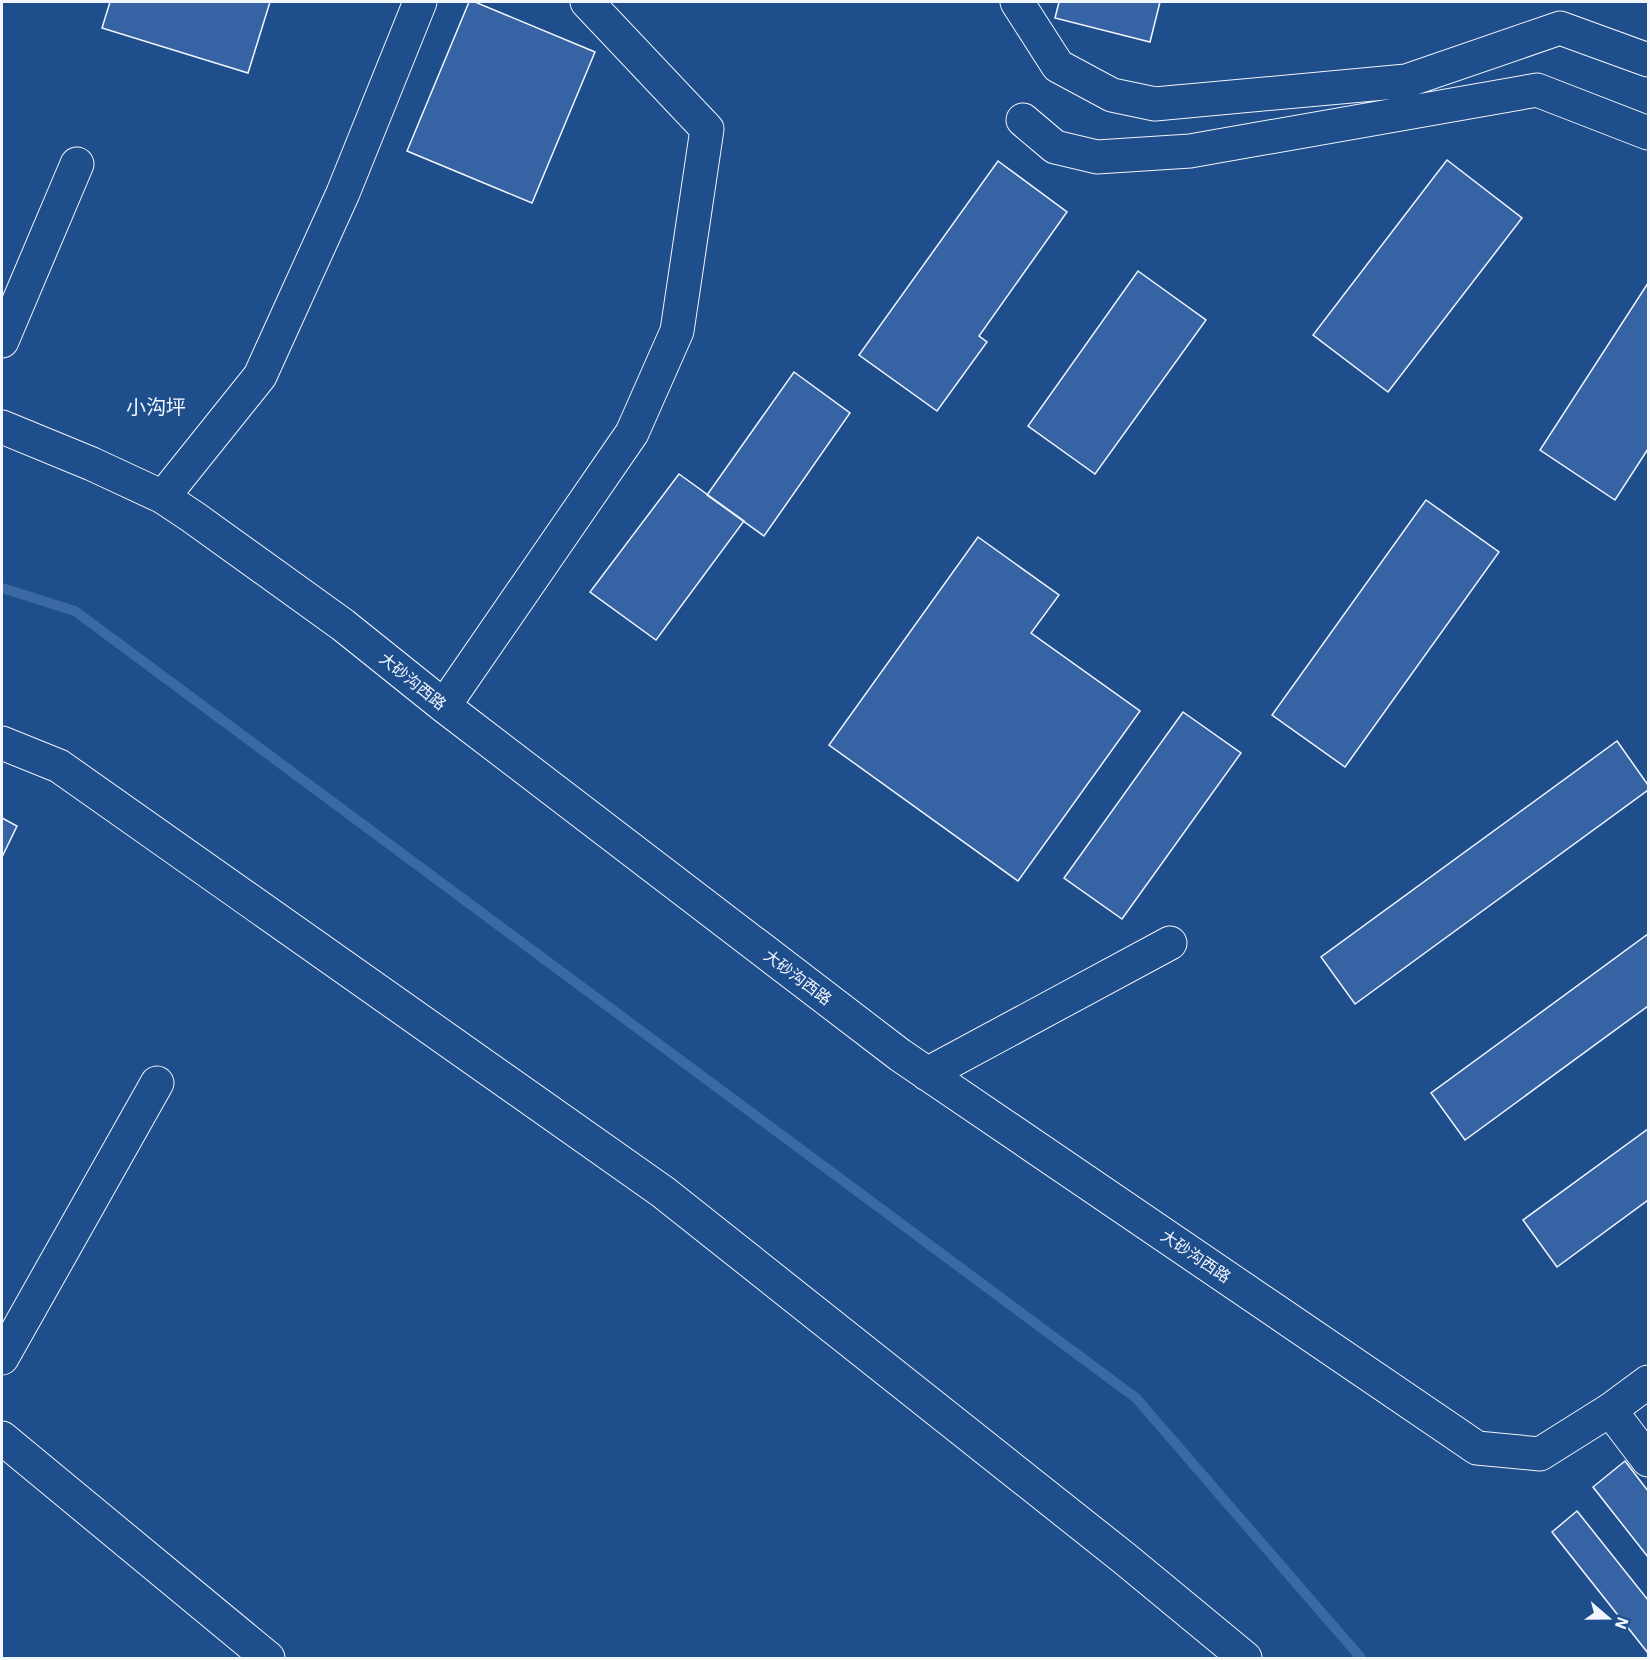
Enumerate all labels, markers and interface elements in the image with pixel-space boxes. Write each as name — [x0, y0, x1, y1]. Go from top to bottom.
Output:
district label: 小沟坪 — [126, 393, 186, 420]
street label: 大砂沟西路 — [376, 648, 450, 714]
street label: 大砂沟西路 — [760, 945, 836, 1009]
street label: 大砂沟西路 — [1157, 1225, 1235, 1287]
north arrow — [1578, 1588, 1638, 1648]
text: N — [1611, 1614, 1633, 1632]

